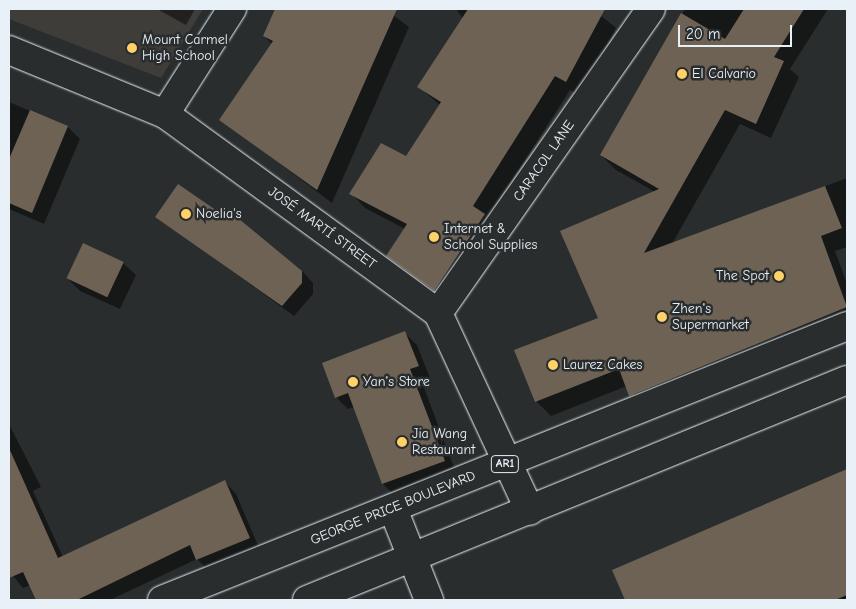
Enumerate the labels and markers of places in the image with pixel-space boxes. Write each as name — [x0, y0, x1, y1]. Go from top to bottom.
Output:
place label: Mount Carmel High School — [142, 32, 228, 64]
marker: Mount Carmel High School — [126, 42, 138, 54]
place label: El Calvario — [692, 66, 756, 82]
marker: El Calvario — [676, 68, 688, 80]
place label: Noelia's — [196, 206, 242, 222]
marker: Noelia's — [180, 208, 192, 220]
place label: Internet & School Supplies — [444, 221, 537, 253]
marker: Internet & School Supplies — [428, 231, 440, 243]
place label: The Spot — [716, 268, 769, 284]
marker: The Spot — [773, 270, 785, 282]
place label: Zhen's Supermarket — [672, 301, 749, 334]
marker: Zhen's Supermarket — [656, 311, 668, 323]
place label: Laurez Cakes — [563, 357, 642, 373]
marker: Laurez Cakes — [547, 359, 559, 371]
place label: Yan's Store — [363, 374, 430, 390]
marker: Yan's Store — [347, 376, 359, 388]
place label: Jia Wang Restaurant — [412, 426, 475, 458]
marker: Jia Wang Restaurant — [396, 436, 408, 448]

